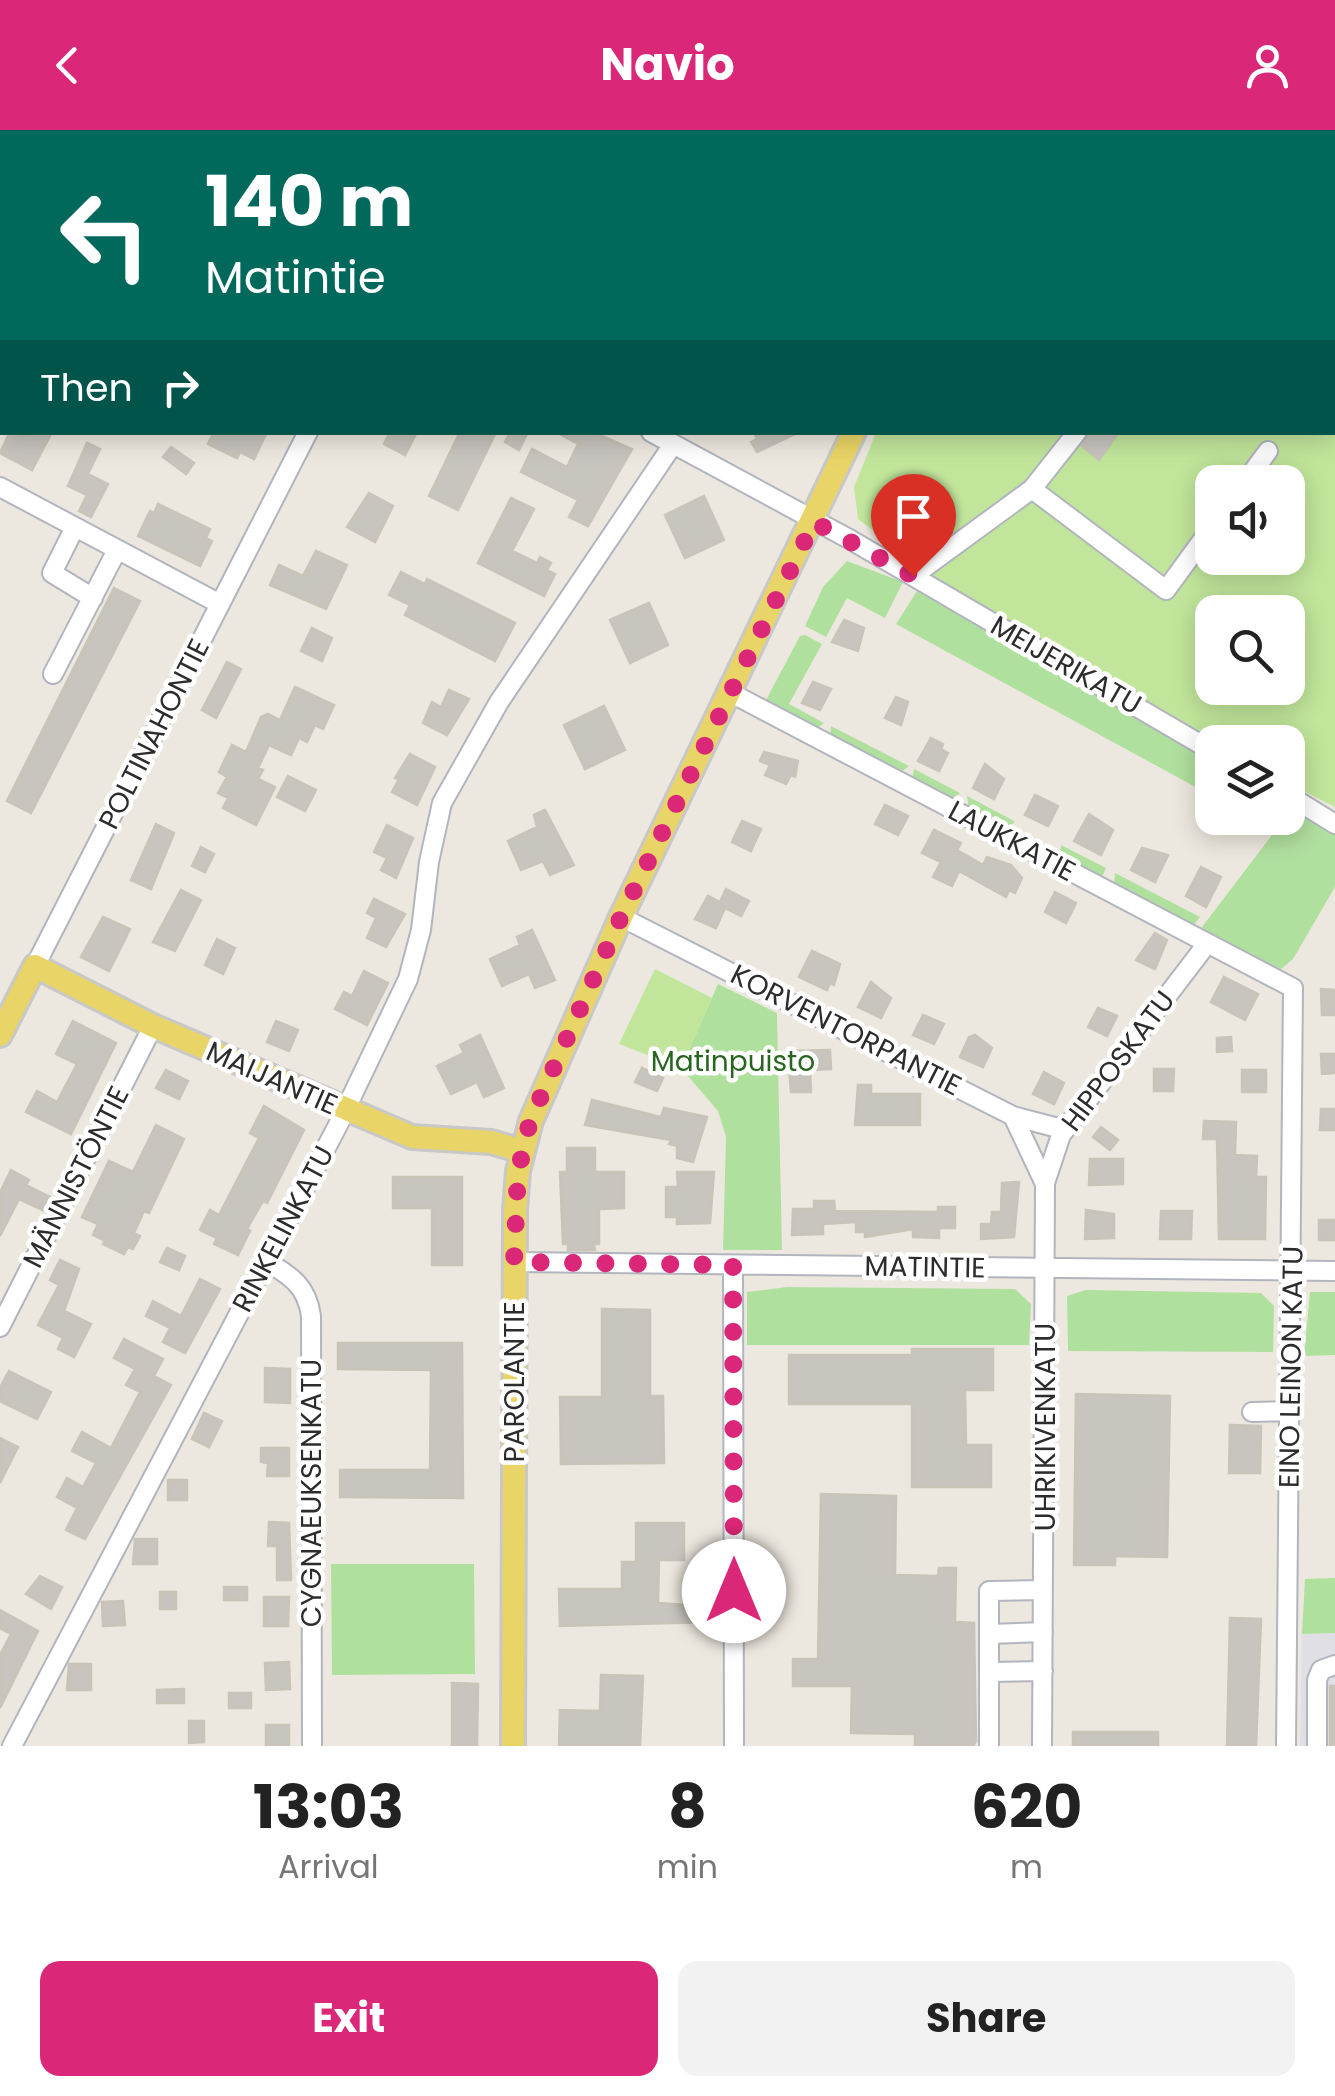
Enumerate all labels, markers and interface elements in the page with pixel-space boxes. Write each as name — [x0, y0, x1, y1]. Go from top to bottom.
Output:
text: Navio — [600, 33, 735, 96]
icon: back — [40, 38, 95, 93]
icon: person — [1240, 38, 1295, 93]
text: 140 m — [205, 152, 413, 251]
icon: left — [40, 170, 170, 300]
text: Matintie — [205, 246, 386, 309]
icon: right — [153, 360, 208, 415]
text: Then — [40, 361, 133, 414]
map controls — [1195, 465, 1305, 835]
button: sound — [1195, 465, 1305, 575]
pin — [871, 474, 956, 577]
icon: arrive — [886, 489, 941, 544]
button: search — [1195, 595, 1305, 705]
street label: MEIJERIKATU — [983, 606, 1149, 724]
street label: POLTINAHONTIE — [89, 632, 219, 836]
button: layers — [1195, 725, 1305, 835]
street label: LAUKKATIE — [942, 791, 1082, 891]
street label: KORVENTORPANTIE — [724, 955, 968, 1105]
street label: HIPPOSKATU — [1052, 983, 1184, 1139]
street label: MAIJANTIE — [200, 1032, 344, 1124]
park label: Matinpuisto — [651, 1042, 815, 1081]
street label: MÄNNISTÖNTIE — [13, 1080, 139, 1274]
street label: RINKELINKATU — [223, 1139, 343, 1319]
street label: MATINTIE — [864, 1246, 986, 1288]
street label: EINO LEINON KATU — [1269, 1246, 1313, 1488]
street label: PAROLANTIE — [495, 1301, 534, 1463]
street label: UHRIKIVENKATU — [1026, 1323, 1065, 1531]
street label: CYGNAEUKSENKATU — [292, 1359, 331, 1627]
position arrow — [682, 1539, 786, 1643]
text: 13:03 — [253, 1765, 404, 1849]
text: 8 — [668, 1765, 707, 1849]
text: 620 — [971, 1765, 1082, 1849]
text: Arrival — [278, 1844, 379, 1889]
text: min — [657, 1844, 718, 1889]
text: m — [1010, 1844, 1043, 1889]
button: Exit — [40, 1961, 658, 2076]
button: Share — [678, 1961, 1295, 2076]

